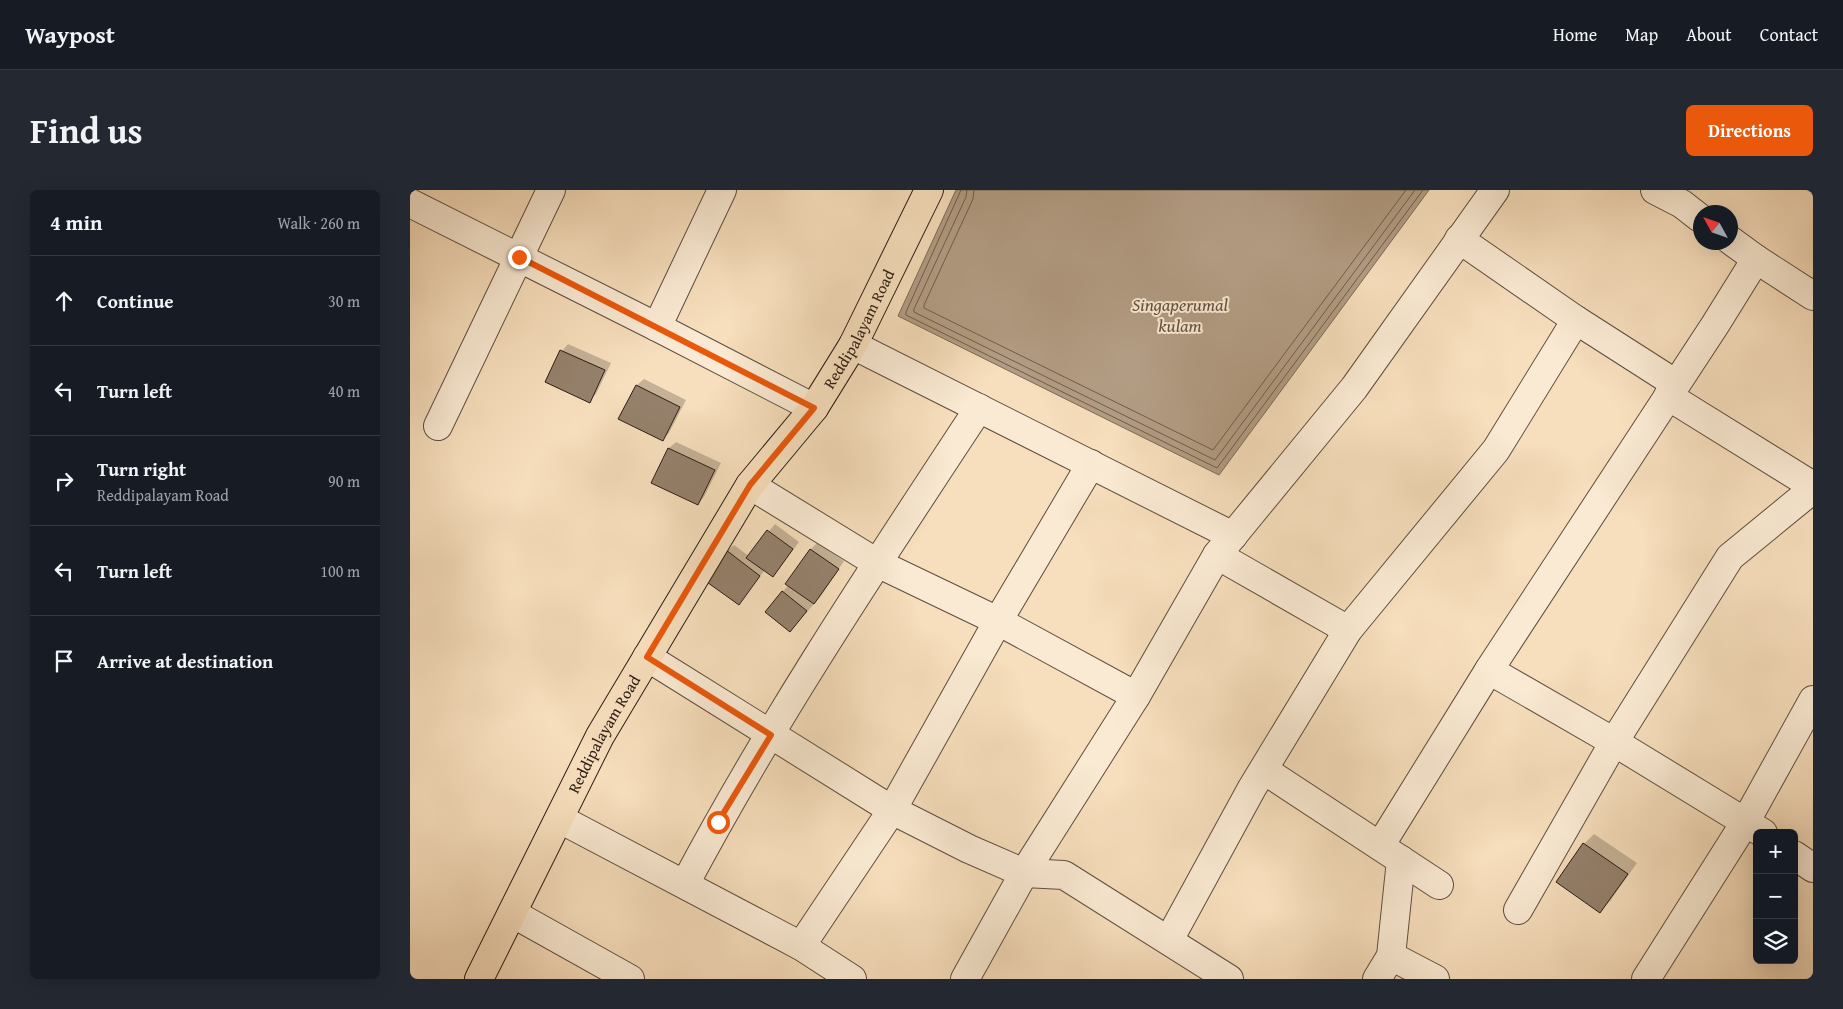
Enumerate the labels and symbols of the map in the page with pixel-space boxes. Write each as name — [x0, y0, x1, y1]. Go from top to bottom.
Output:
north arrow — [1693, 205, 1738, 250]
route end — [508, 246, 531, 269]
street label: Reddipalayam Road — [817, 265, 900, 393]
water label: Singaperumal kulam — [1132, 291, 1229, 339]
street label: Reddipalayam Road — [561, 670, 646, 797]
route start — [707, 811, 730, 834]

